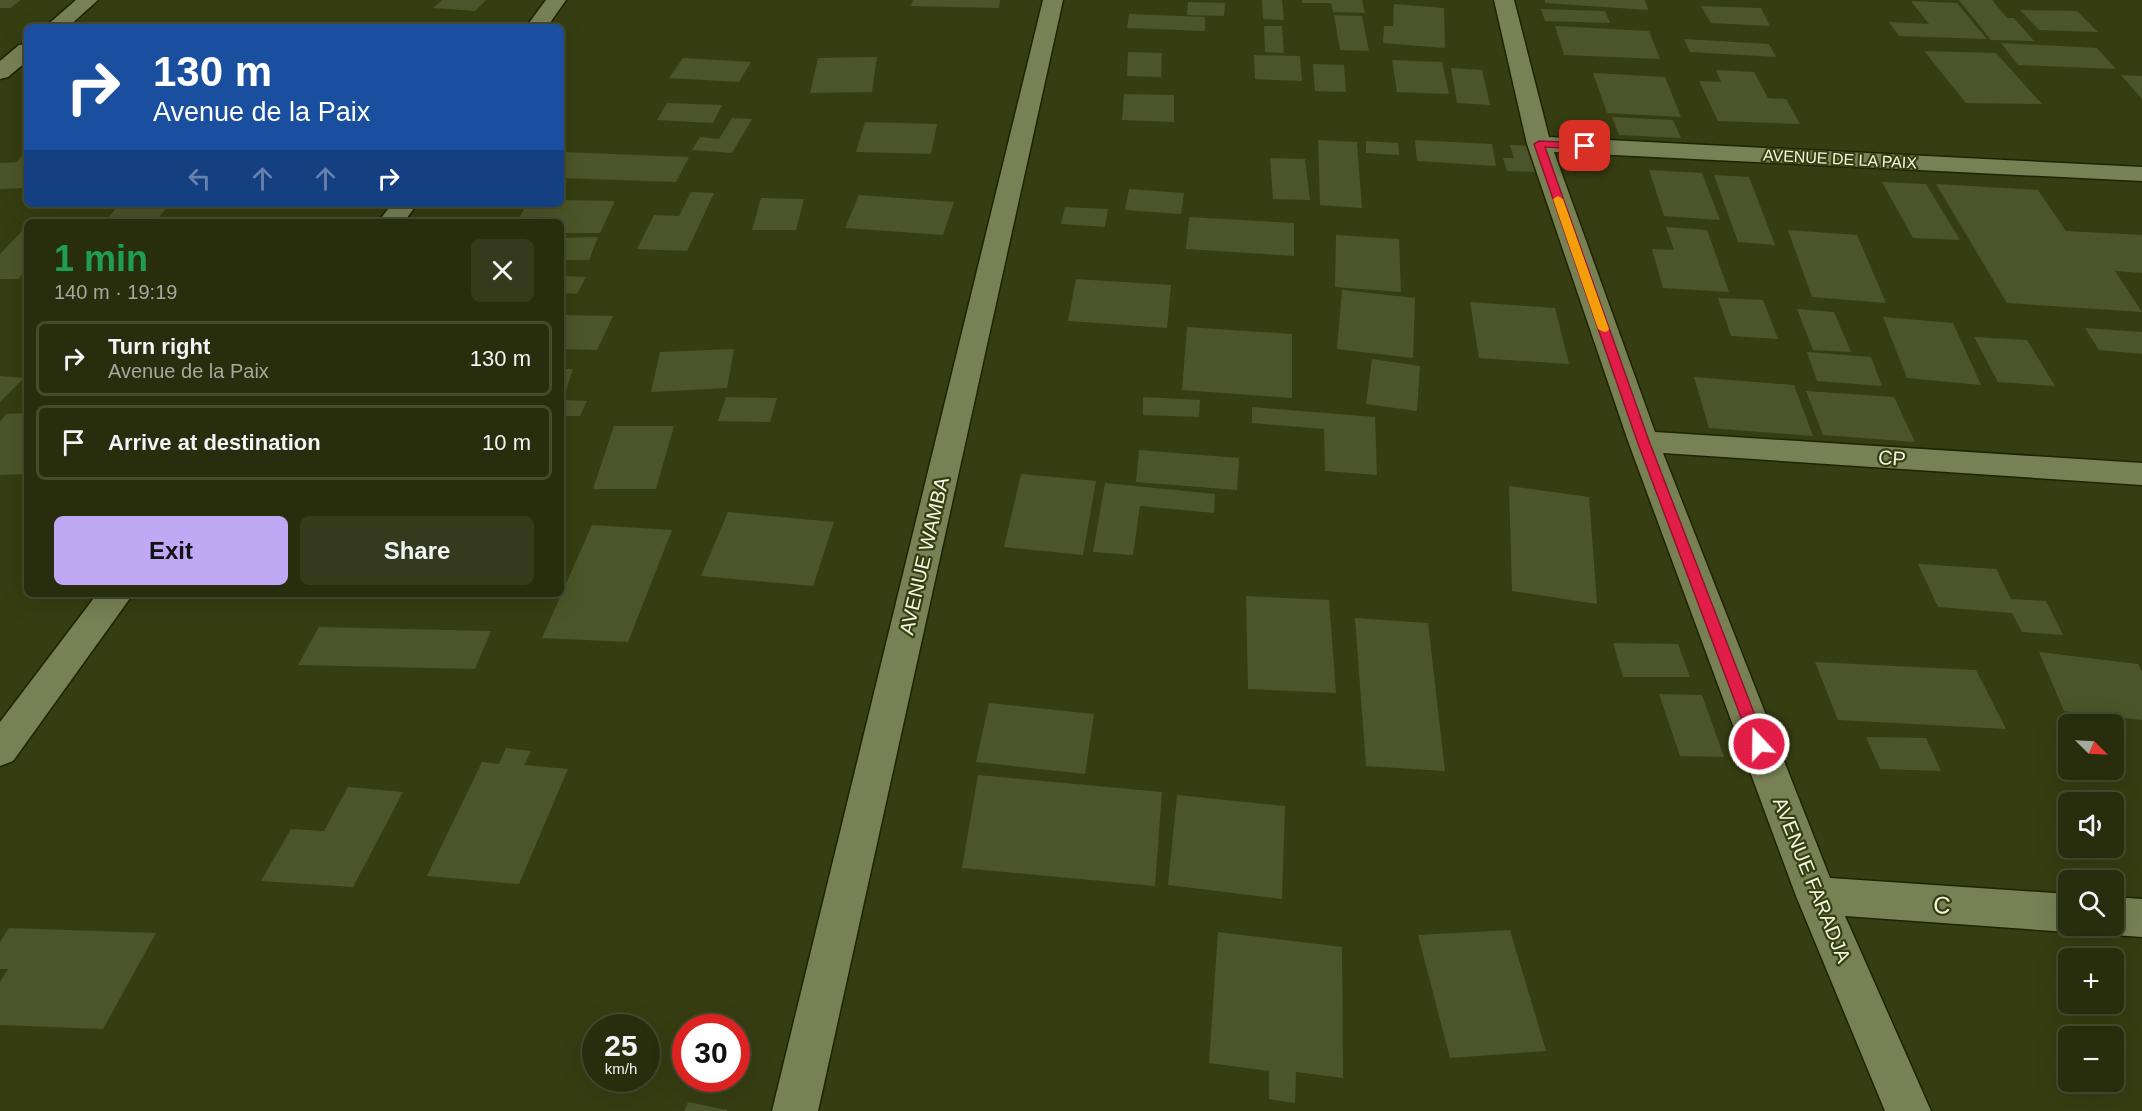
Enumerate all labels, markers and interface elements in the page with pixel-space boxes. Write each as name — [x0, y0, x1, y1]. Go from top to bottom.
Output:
icon: right — [54, 48, 132, 126]
text: 130 m — [153, 48, 272, 95]
text: Avenue de la Paix — [153, 97, 370, 127]
pin — [1559, 120, 1610, 171]
icon: arrive — [1568, 129, 1601, 162]
street label: AVENUE DE LA PAIX — [1763, 146, 1918, 172]
icon: left — [183, 162, 216, 195]
icon: ahead — [246, 162, 279, 195]
icon: ahead — [309, 162, 342, 195]
icon: right — [372, 162, 405, 195]
text: 1 min — [54, 238, 148, 279]
button: close — [471, 239, 534, 302]
text: 140 m · 19:19 — [54, 281, 177, 303]
text: Turn right — [108, 334, 210, 359]
icon: right — [57, 342, 90, 375]
text: 130 m — [470, 346, 531, 371]
text: Avenue de la Paix — [108, 360, 269, 382]
icon: arrive — [57, 426, 90, 459]
text: Arrive at destination — [108, 430, 321, 455]
text: 10 m — [482, 430, 531, 455]
street label: CP — [1877, 446, 1907, 470]
street label: AVENUE WAMBA — [895, 474, 953, 637]
button: Exit — [54, 516, 288, 585]
button: Share — [300, 516, 534, 585]
position arrow — [1727, 712, 1791, 776]
north arrow — [2058, 714, 2124, 780]
map controls — [2058, 714, 2124, 1092]
button: sound — [2058, 792, 2124, 858]
street label: AVENUE FARADJA — [1769, 794, 1855, 966]
button: search — [2058, 870, 2124, 936]
street label: C — [1932, 891, 1952, 919]
button: + — [2058, 948, 2124, 1014]
speed limit sign: 30 — [672, 1014, 750, 1092]
button: − — [2058, 1026, 2124, 1092]
text: 25 — [604, 1029, 638, 1062]
text: km/h — [605, 1060, 637, 1077]

